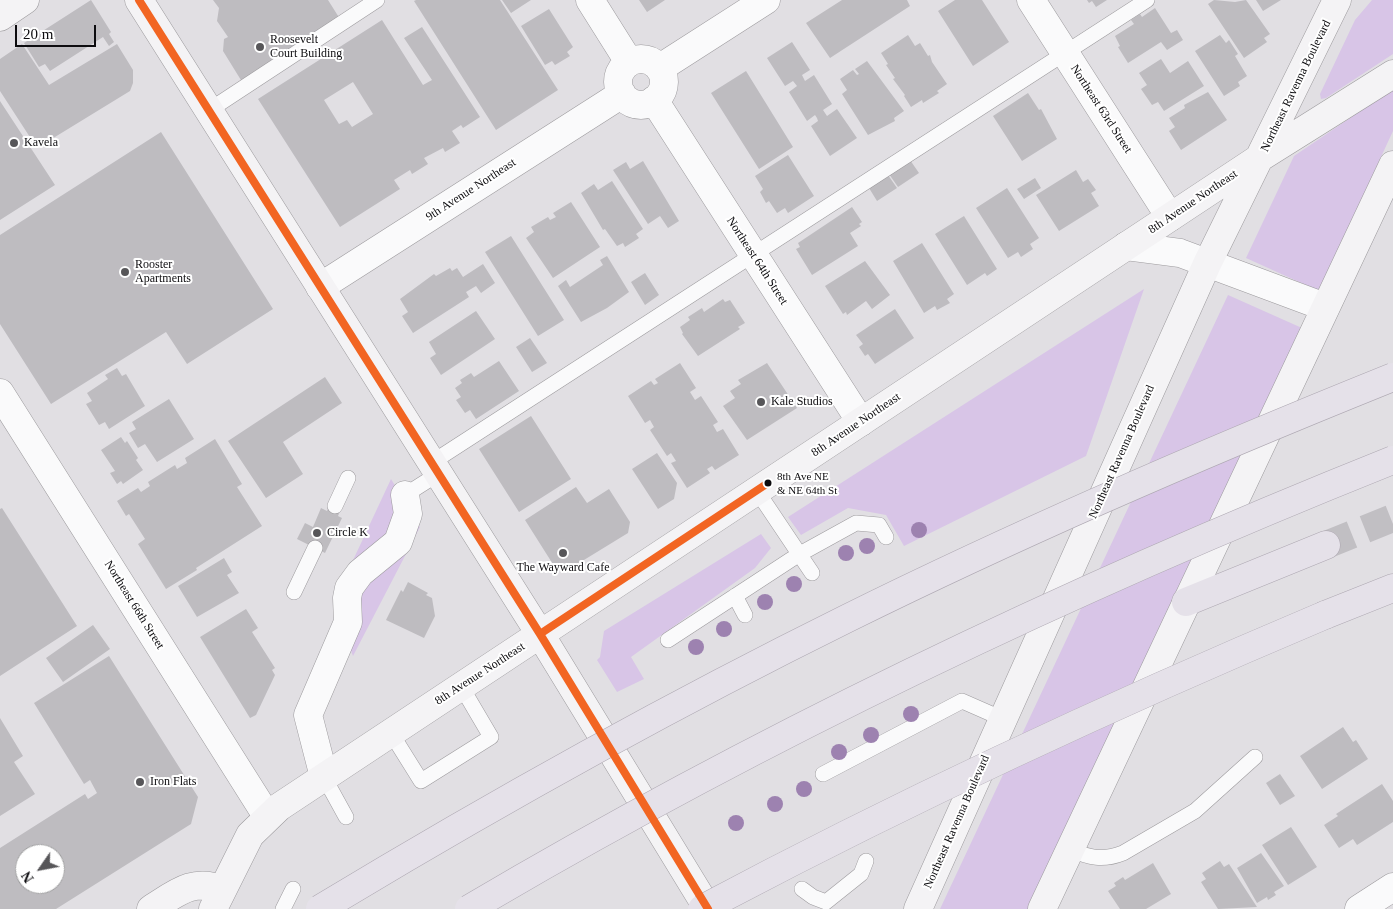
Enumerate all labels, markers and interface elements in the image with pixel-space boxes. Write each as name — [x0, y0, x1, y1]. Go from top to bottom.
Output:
scale bar — [18, 15, 99, 47]
street label: Northeast Ravenna Boulevard — [1258, 18, 1334, 154]
text: 20 m — [23, 26, 53, 42]
place label: Roosevelt Court Building — [270, 33, 342, 61]
marker: Roosevelt Court Building — [254, 41, 266, 53]
street label: Northeast 63rd Street — [1067, 62, 1135, 156]
place label: Kavela — [24, 136, 58, 150]
marker: Kavela — [8, 137, 20, 149]
street label: 9th Avenue Northeast — [423, 156, 519, 224]
street label: 8th Avenue Northeast — [1146, 167, 1240, 237]
street label: Northeast 64th Street — [723, 214, 791, 308]
place label: Rooster Apartments — [135, 258, 191, 286]
marker: Rooster Apartments — [119, 266, 131, 278]
street label: Northeast Ravenna Boulevard — [1086, 383, 1158, 521]
street label: 8th Avenue Northeast — [809, 390, 903, 460]
place label: Kale Studios — [771, 395, 833, 409]
marker: Kale Studios — [755, 396, 767, 408]
place label: 8th Ave NE & NE 64th St — [777, 470, 837, 496]
marker: 8th Ave NE & NE 64th St — [763, 478, 773, 488]
place label: Circle K — [327, 526, 368, 540]
marker: Circle K — [311, 527, 323, 539]
marker: The Wayward Cafe — [557, 547, 569, 559]
street label: Northeast 66th Street — [101, 558, 167, 652]
place label: The Wayward Cafe — [517, 561, 609, 575]
street label: 8th Avenue Northeast — [432, 640, 528, 708]
street label: Northeast Ravenna Boulevard — [921, 753, 993, 891]
place label: Iron Flats — [150, 775, 196, 789]
marker: Iron Flats — [134, 776, 146, 788]
north arrow — [15, 844, 65, 894]
text: N — [19, 869, 37, 885]

